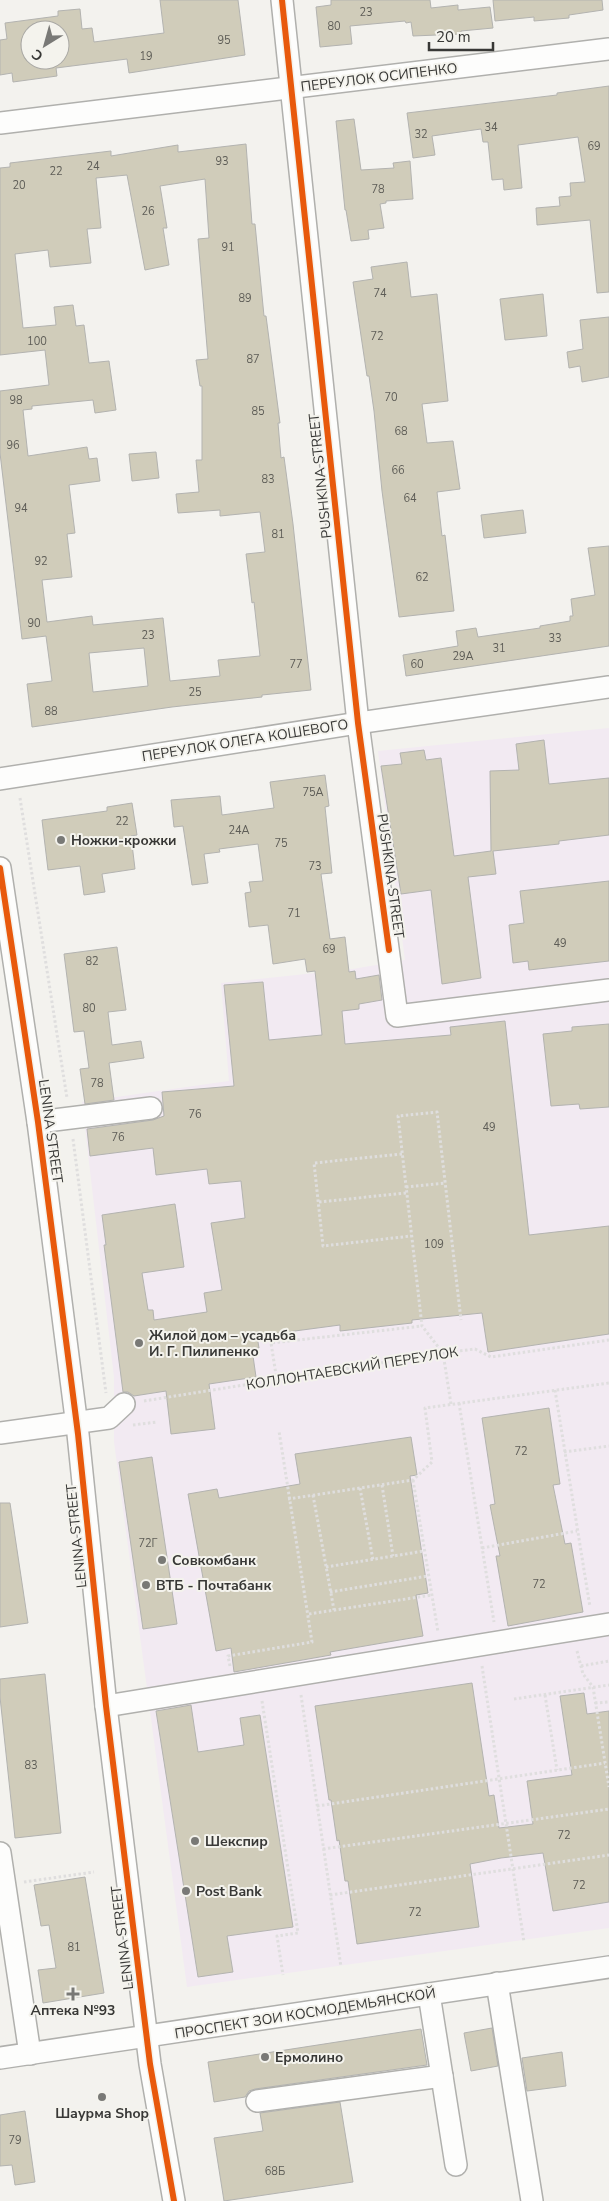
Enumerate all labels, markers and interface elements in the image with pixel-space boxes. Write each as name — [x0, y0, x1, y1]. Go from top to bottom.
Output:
house number: 23 — [359, 5, 373, 20]
house number: 80 — [327, 19, 341, 34]
north arrow — [20, 20, 70, 70]
scale bar — [429, 20, 493, 52]
text: 20 m — [436, 27, 471, 47]
house number: 95 — [217, 33, 231, 48]
text: С — [28, 44, 47, 65]
house number: 19 — [139, 49, 153, 64]
street label: ПЕРЕУЛОК ОСИПЕНКО — [299, 58, 459, 97]
house number: 34 — [484, 120, 498, 135]
house number: 32 — [414, 127, 428, 142]
house number: 69 — [587, 139, 601, 154]
house number: 93 — [215, 154, 229, 169]
house number: 24 — [86, 159, 100, 174]
house number: 22 — [49, 164, 63, 179]
house number: 20 — [12, 178, 26, 193]
house number: 78 — [371, 182, 385, 197]
house number: 26 — [141, 204, 155, 219]
house number: 91 — [221, 240, 235, 255]
house number: 74 — [373, 286, 387, 301]
house number: 89 — [238, 291, 252, 306]
house number: 72 — [370, 329, 384, 344]
house number: 100 — [27, 334, 47, 349]
house number: 87 — [246, 352, 260, 367]
house number: 70 — [384, 390, 398, 405]
house number: 98 — [9, 393, 23, 408]
house number: 85 — [251, 404, 265, 419]
street label: PUSHKINA STREET — [304, 412, 337, 539]
house number: 68 — [394, 424, 408, 439]
house number: 96 — [6, 438, 20, 453]
house number: 66 — [391, 463, 405, 478]
house number: 83 — [261, 472, 275, 487]
house number: 64 — [403, 491, 417, 506]
house number: 94 — [14, 501, 28, 516]
house number: 81 — [271, 527, 285, 542]
house number: 92 — [34, 554, 48, 569]
house number: 62 — [415, 570, 429, 585]
house number: 90 — [27, 616, 41, 631]
house number: 23 — [141, 628, 155, 643]
house number: 33 — [548, 631, 562, 646]
house number: 31 — [492, 641, 506, 656]
house number: 29А — [452, 649, 474, 664]
house number: 77 — [289, 657, 303, 672]
house number: 60 — [410, 657, 424, 672]
house number: 25 — [188, 685, 202, 700]
house number: 88 — [44, 704, 58, 719]
street label: ПЕРЕУЛОК ОЛЕГА КОШЕВОГО — [140, 715, 350, 766]
house number: 75А — [302, 785, 324, 800]
street label: PUSHKINA STREET — [372, 813, 409, 940]
house number: 22 — [115, 814, 129, 829]
house number: 24А — [228, 823, 250, 838]
place label: Ножки-крожки — [71, 831, 177, 850]
marker: Ножки-крожки — [55, 834, 67, 846]
house number: 75 — [274, 836, 288, 851]
house number: 73 — [308, 859, 322, 874]
house number: 71 — [287, 906, 301, 921]
house number: 49 — [553, 936, 567, 951]
house number: 69 — [322, 942, 336, 957]
house number: 82 — [85, 954, 99, 969]
house number: 80 — [82, 1001, 96, 1016]
house number: 78 — [90, 1076, 104, 1091]
street label: LENINA STREET — [34, 1078, 67, 1185]
house number: 76 — [188, 1107, 202, 1122]
house number: 49 — [482, 1120, 496, 1135]
house number: 76 — [111, 1130, 125, 1145]
house number: 109 — [424, 1237, 444, 1252]
place label: Жилой дом – усадьба И. Г. Пилипенко — [149, 1326, 296, 1361]
marker: Жилой дом – усадьба И. Г. Пилипенко — [133, 1337, 145, 1349]
street label: КОЛЛОНТАЕВСКИЙ ПЕРЕУЛОК — [245, 1342, 459, 1395]
house number: 72 — [514, 1444, 528, 1459]
street label: LENINA STREET — [62, 1482, 91, 1589]
house number: 72Г — [138, 1536, 158, 1551]
place label: Совкомбанк — [172, 1551, 256, 1570]
marker: Совкомбанк — [156, 1554, 168, 1566]
place label: ВТБ - Почтабанк — [156, 1576, 271, 1595]
house number: 72 — [532, 1577, 546, 1592]
marker: ВТБ - Почтабанк — [140, 1579, 152, 1591]
house number: 83 — [24, 1758, 38, 1773]
house number: 72 — [557, 1828, 571, 1843]
place label: Шекспир — [205, 1832, 268, 1851]
marker: Шекспир — [189, 1835, 201, 1847]
house number: 72 — [572, 1878, 586, 1893]
place label: Post Bank — [196, 1882, 262, 1901]
street label: LENINA STREET — [107, 1884, 138, 1991]
marker: Post Bank — [180, 1885, 192, 1897]
house number: 72 — [408, 1905, 422, 1920]
house number: 81 — [67, 1940, 81, 1955]
street label: ПРОСПЕКТ ЗОИ КОСМОДЕМЬЯНСКОЙ — [173, 1983, 437, 2044]
marker: Аптека №93 — [67, 1988, 79, 2000]
place label: Аптека №93 — [31, 2001, 115, 2020]
place label: Ермолино — [275, 2048, 343, 2067]
marker: Ермолино — [259, 2051, 271, 2063]
marker: Шаурма Shop — [96, 2091, 108, 2103]
place label: Шаурма Shop — [55, 2104, 149, 2123]
house number: 79 — [8, 2133, 22, 2148]
house number: 68Б — [265, 2164, 285, 2179]

